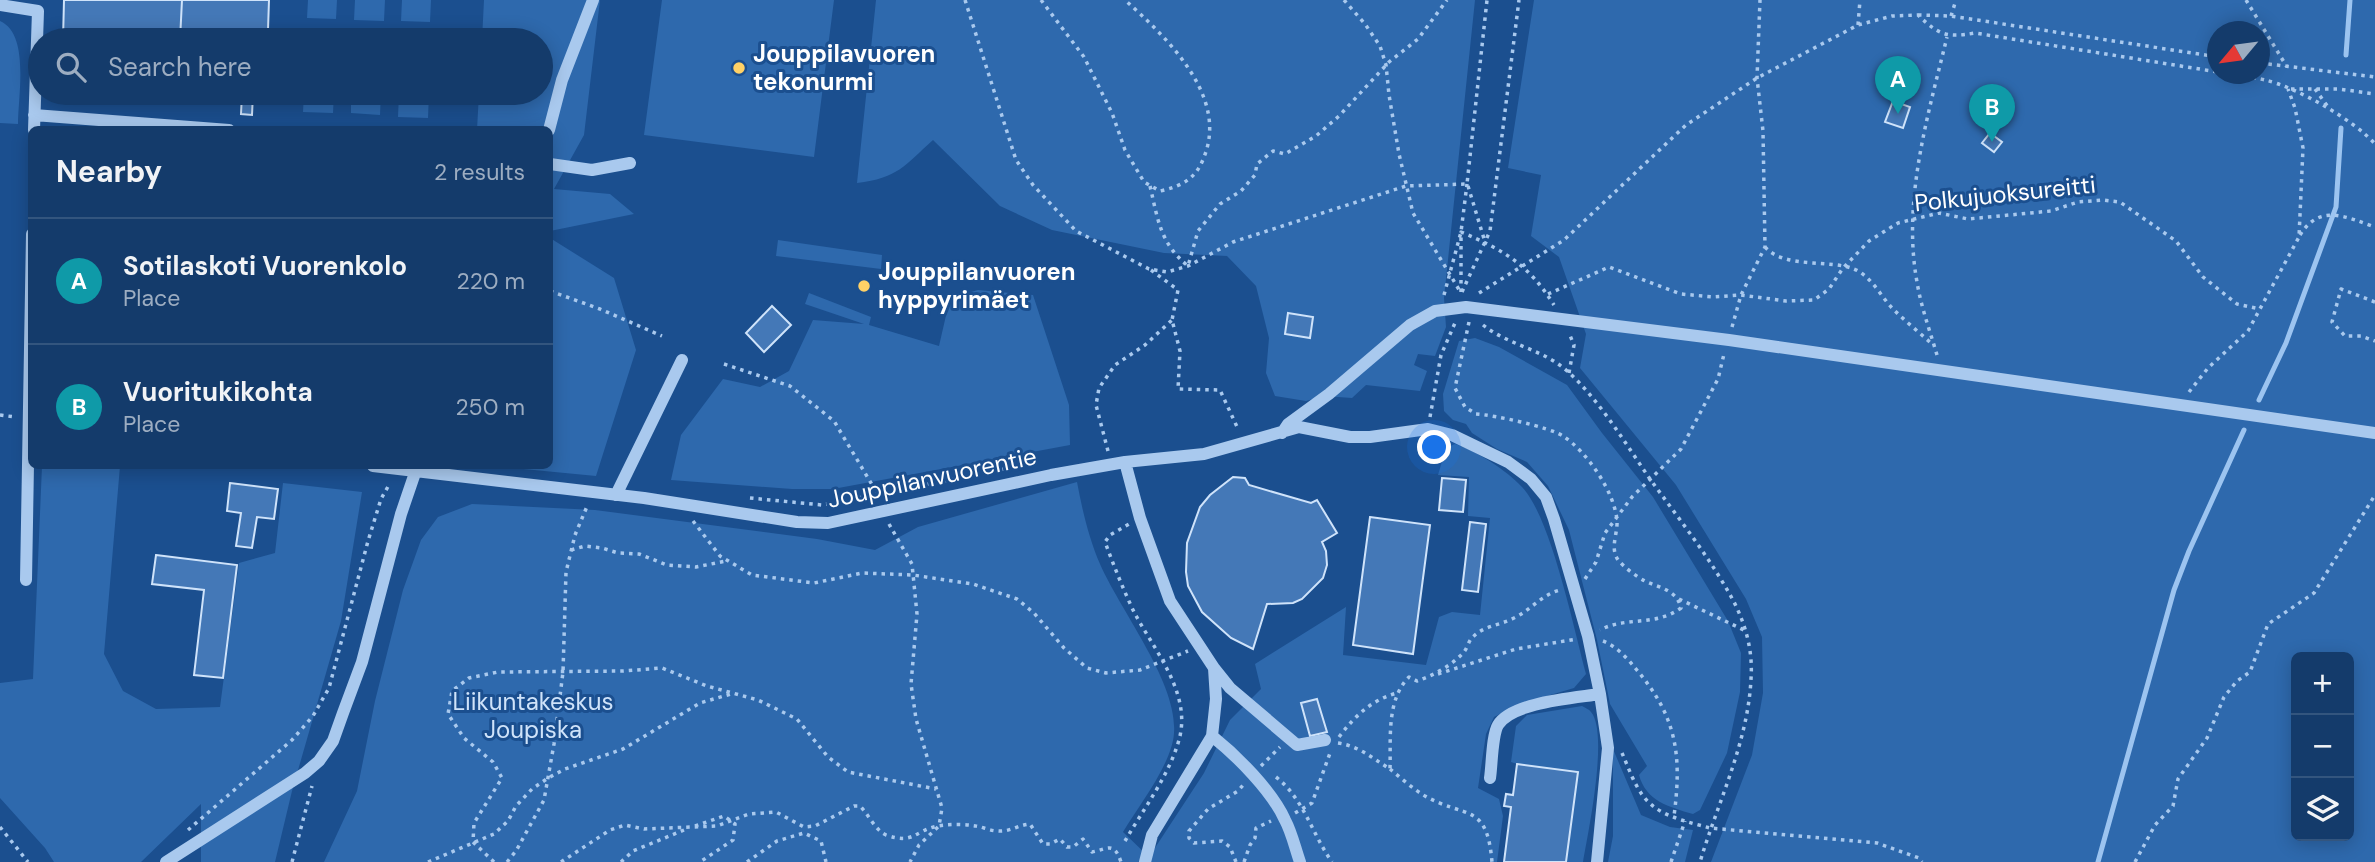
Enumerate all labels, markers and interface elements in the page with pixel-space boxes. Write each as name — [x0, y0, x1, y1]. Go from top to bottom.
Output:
north arrow — [2207, 21, 2270, 84]
search box — [28, 28, 553, 105]
place label: Jouppilavuoren tekonurmi — [753, 38, 935, 97]
icon: search — [52, 48, 90, 86]
text: Search here — [108, 50, 251, 84]
pin: A — [1875, 56, 1921, 114]
marker: Jouppilavuoren tekonurmi — [731, 60, 747, 76]
pin: B — [1969, 84, 2015, 142]
text: Nearby — [56, 152, 162, 191]
text: 2 results — [434, 157, 525, 187]
street label: Polkujuoksureitti — [1913, 169, 2097, 218]
text: Sotilaskoti Vuorenkolo — [123, 249, 407, 283]
place label: Jouppilanvuoren hyppyrimäet — [878, 256, 1075, 315]
text: A — [71, 266, 87, 296]
text: 220 m — [456, 266, 525, 296]
marker: Jouppilanvuoren hyppyrimäet — [856, 278, 872, 294]
text: Place — [123, 283, 180, 313]
text: Vuoritukikohta — [123, 375, 313, 409]
text: B — [72, 392, 86, 422]
text: 250 m — [455, 392, 525, 422]
text: Place — [123, 409, 180, 439]
your location — [1417, 430, 1451, 464]
street label: Jouppilanvuorentie — [824, 440, 1039, 515]
map controls — [2291, 652, 2354, 841]
button: + — [2291, 652, 2354, 715]
park label: Liikuntakeskus Joupiska — [452, 686, 614, 745]
button: − — [2291, 715, 2354, 778]
button: layers — [2291, 778, 2354, 841]

